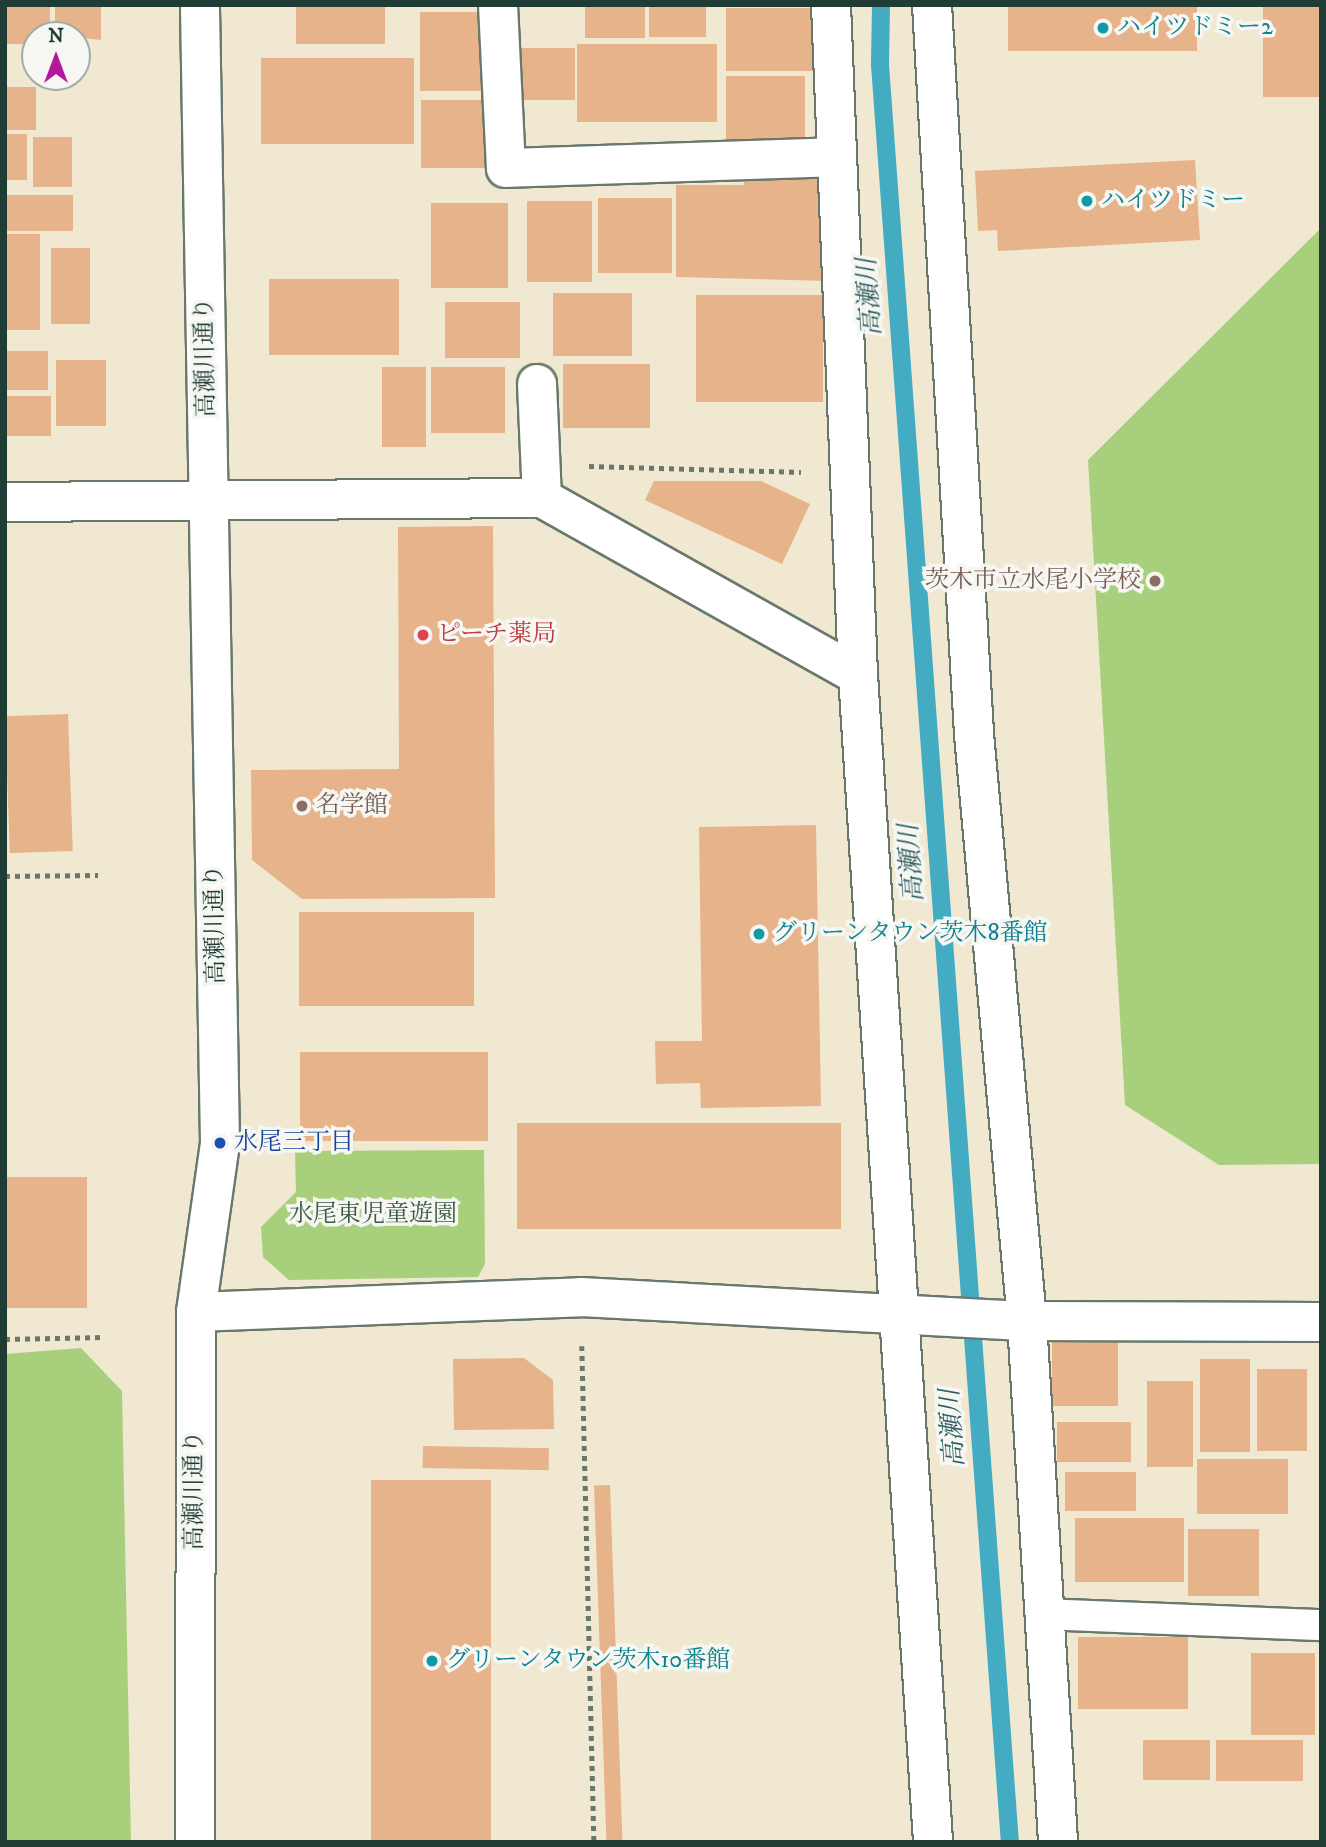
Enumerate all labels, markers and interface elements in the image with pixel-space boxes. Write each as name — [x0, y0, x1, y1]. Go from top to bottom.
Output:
place label: ハイツドミー2 — [1117, 14, 1273, 42]
marker: ハイツドミー2 — [1095, 20, 1111, 36]
north arrow — [21, 21, 91, 91]
text: N — [48, 25, 64, 48]
place label: ハイツドミー — [1101, 187, 1245, 215]
marker: ハイツドミー — [1079, 193, 1095, 209]
water label: 高瀬川 — [852, 257, 888, 337]
street label: 高瀬川通り — [191, 297, 221, 417]
place label: 茨木市立水尾小学校 — [925, 567, 1141, 595]
marker: 茨木市立水尾小学校 — [1147, 573, 1163, 589]
place label: ピーチ薬局 — [437, 621, 556, 649]
marker: ピーチ薬局 — [415, 627, 431, 643]
place label: 名学館 — [316, 792, 388, 820]
marker: 名学館 — [294, 798, 310, 814]
water label: 高瀬川 — [894, 823, 930, 903]
street label: 高瀬川通り — [201, 864, 231, 984]
place label: グリーンタウン茨木8番館 — [773, 920, 1049, 948]
marker: グリーンタウン茨木8番館 — [751, 926, 767, 942]
place label: 水尾三丁目 — [234, 1129, 354, 1157]
marker: 水尾三丁目 — [212, 1135, 228, 1151]
park label: 水尾東児童遊園 — [289, 1201, 457, 1229]
water label: 高瀬川 — [935, 1388, 971, 1468]
street label: 高瀬川通り — [181, 1430, 209, 1550]
place label: グリーンタウン茨木10番館 — [446, 1647, 732, 1675]
marker: グリーンタウン茨木10番館 — [424, 1653, 440, 1669]

